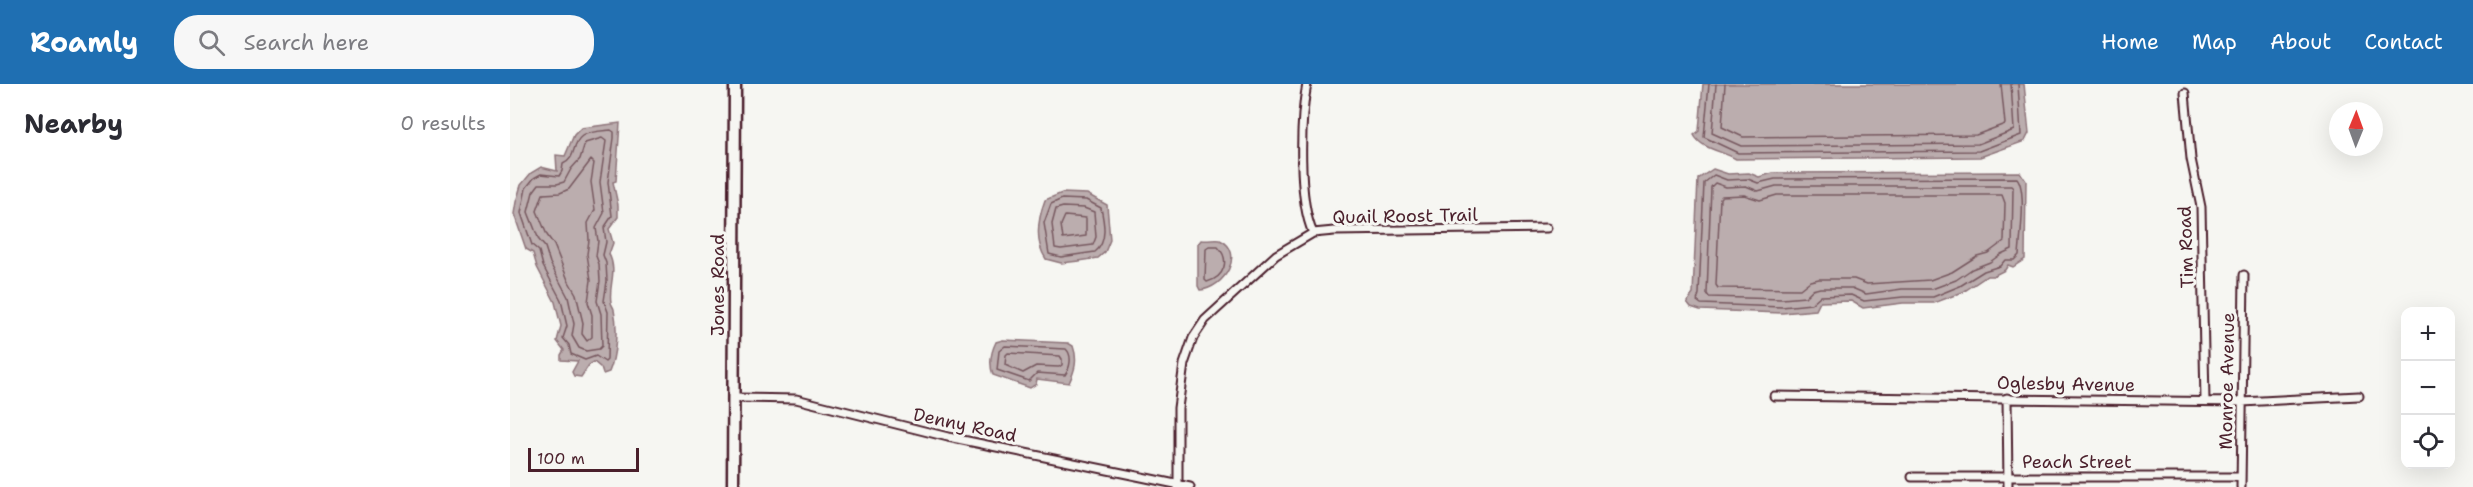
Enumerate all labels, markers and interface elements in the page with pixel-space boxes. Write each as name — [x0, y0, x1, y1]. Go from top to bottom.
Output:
search box — [174, 15, 594, 69]
text: Roamly — [30, 23, 138, 61]
icon: search — [195, 26, 228, 59]
text: Search here — [243, 28, 369, 57]
text: Home — [2101, 28, 2159, 56]
text: Map — [2192, 28, 2237, 56]
text: About — [2270, 28, 2331, 56]
text: Contact — [2364, 28, 2443, 56]
north arrow — [2329, 102, 2383, 156]
text: Nearby — [24, 106, 123, 141]
text: 0 results — [400, 110, 486, 136]
street label: Quail Roost Trail — [1332, 203, 1478, 229]
street label: Tim Road — [2173, 205, 2199, 289]
street label: Jones Road — [706, 234, 730, 336]
map controls — [2401, 307, 2455, 469]
button: + — [2401, 307, 2455, 361]
street label: Monroe Avenue — [2214, 312, 2240, 450]
button: − — [2401, 361, 2455, 415]
street label: Oglesby Avenue — [1997, 371, 2135, 397]
street label: Denny Road — [911, 402, 1019, 448]
button: locate — [2401, 415, 2455, 469]
scale bar — [528, 445, 639, 472]
text: 100 m — [537, 448, 585, 469]
street label: Peach Street — [2022, 450, 2132, 474]

